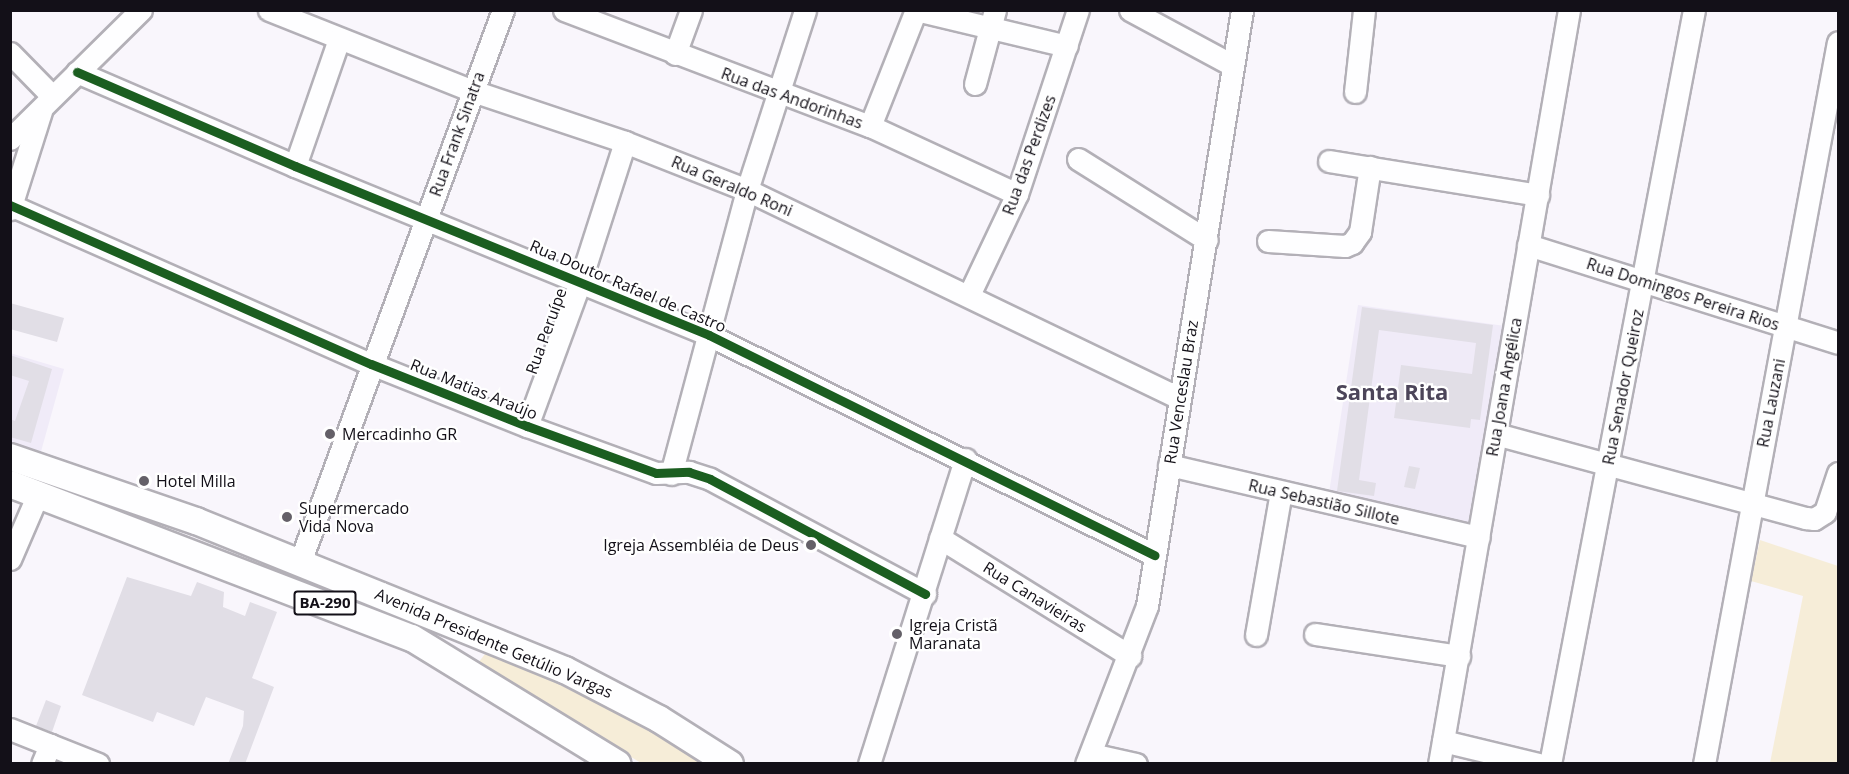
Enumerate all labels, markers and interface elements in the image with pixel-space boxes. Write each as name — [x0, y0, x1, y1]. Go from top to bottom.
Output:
street label: Rua das Andorinhas — [719, 63, 865, 133]
street label: Rua Frank Sinatra — [426, 69, 488, 199]
street label: Rua das Perdizes — [998, 92, 1060, 218]
street label: Rua Geraldo Roni — [669, 152, 795, 220]
street label: Rua Doutor Rafael de Castro — [527, 236, 729, 336]
street label: Rua Domingos Pereira Rios — [1584, 254, 1782, 334]
street label: Rua Peruípe — [522, 285, 570, 377]
street label: Rua Senador Queiroz — [1598, 307, 1648, 467]
street label: Rua Joana Angélica — [1482, 316, 1526, 458]
street label: Rua Venceslau Braz — [1160, 319, 1202, 465]
street label: Rua Matias Araújo — [408, 355, 540, 423]
street label: Rua Lauzani — [1753, 357, 1789, 449]
district label: Santa Rita — [1336, 379, 1448, 405]
place label: Mercadinho GR — [342, 424, 457, 444]
marker: Mercadinho GR — [323, 427, 337, 441]
place label: Hotel Milla — [156, 471, 236, 491]
marker: Hotel Milla — [137, 474, 151, 488]
street label: Rua Sebastião Sillote — [1247, 475, 1401, 529]
place label: Supermercado Vida Nova — [299, 498, 409, 536]
marker: Supermercado Vida Nova — [280, 510, 294, 524]
place label: Igreja Assembléia de Deus — [603, 535, 799, 555]
marker: Igreja Assembléia de Deus — [804, 538, 818, 552]
street label: Rua Canavieiras — [980, 557, 1090, 637]
street label: Avenida Presidente Getúlio Vargas — [372, 584, 616, 702]
road number: BA-290 — [294, 591, 356, 615]
place label: Igreja Cristã Maranata — [909, 615, 998, 653]
marker: Igreja Cristã Maranata — [890, 627, 904, 641]

